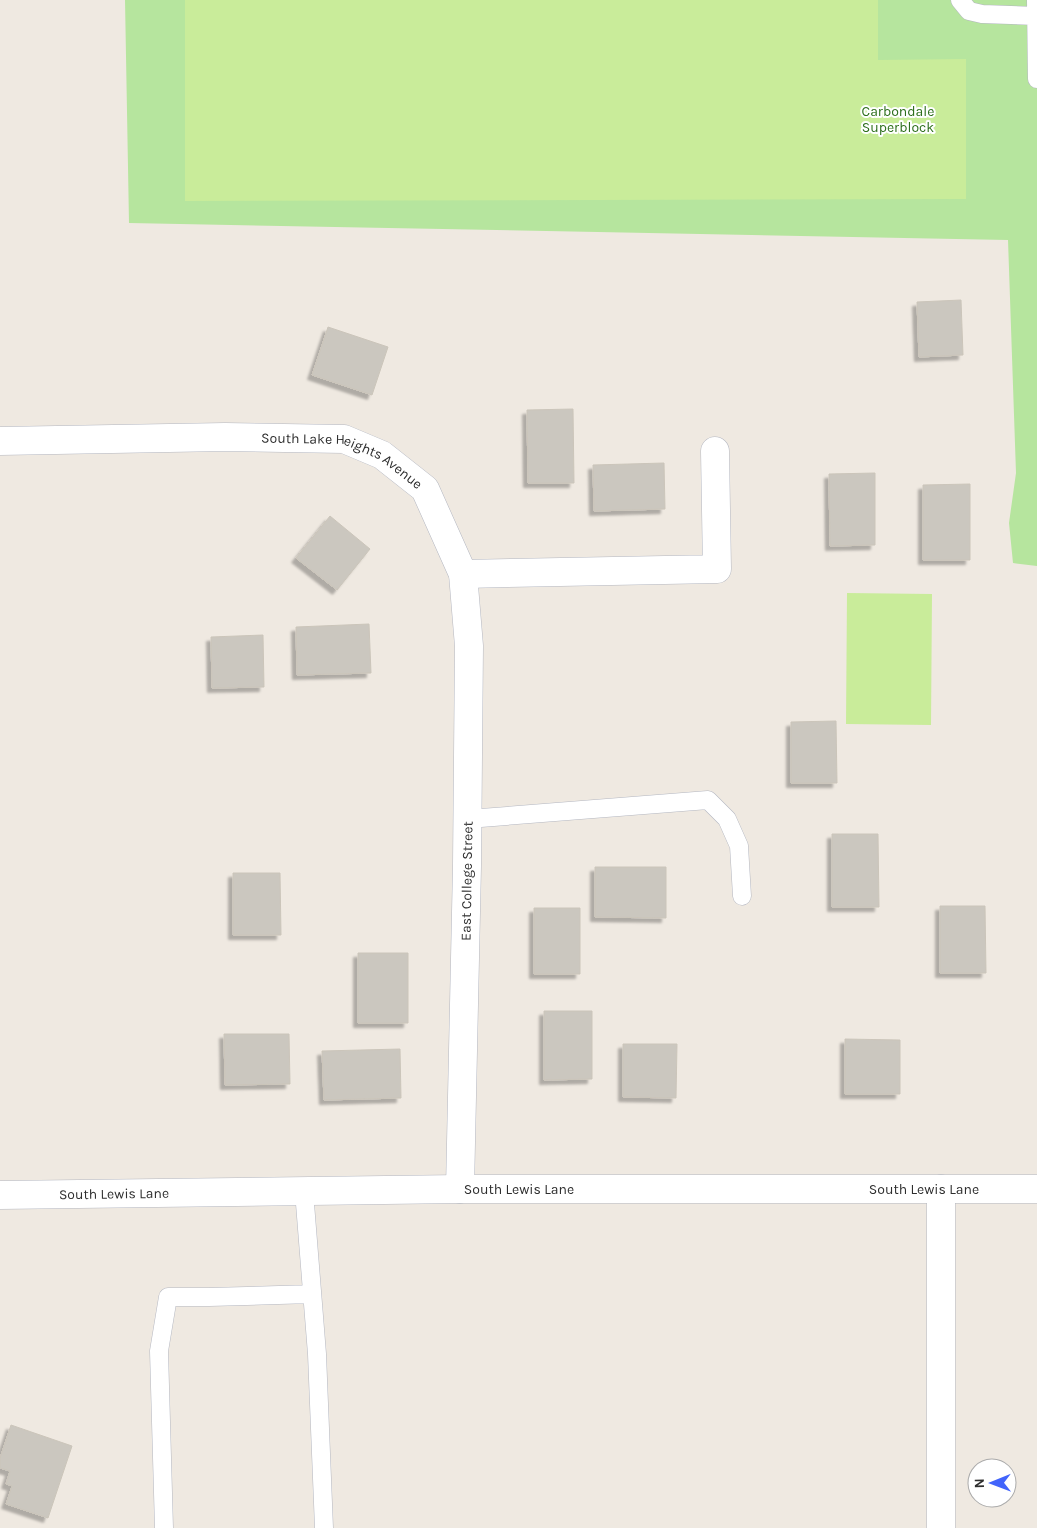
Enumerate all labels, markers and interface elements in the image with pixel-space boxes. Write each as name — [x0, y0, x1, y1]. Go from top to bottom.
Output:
park label: Carbondale Superblock — [862, 103, 934, 136]
street label: South Lake Heights Avenue — [261, 429, 426, 492]
street label: East College Street — [457, 821, 477, 941]
street label: South Lewis Lane — [464, 1181, 574, 1198]
street label: South Lewis Lane — [869, 1181, 979, 1198]
street label: South Lewis Lane — [59, 1184, 169, 1203]
north arrow — [967, 1458, 1017, 1508]
text: N — [971, 1478, 988, 1488]

